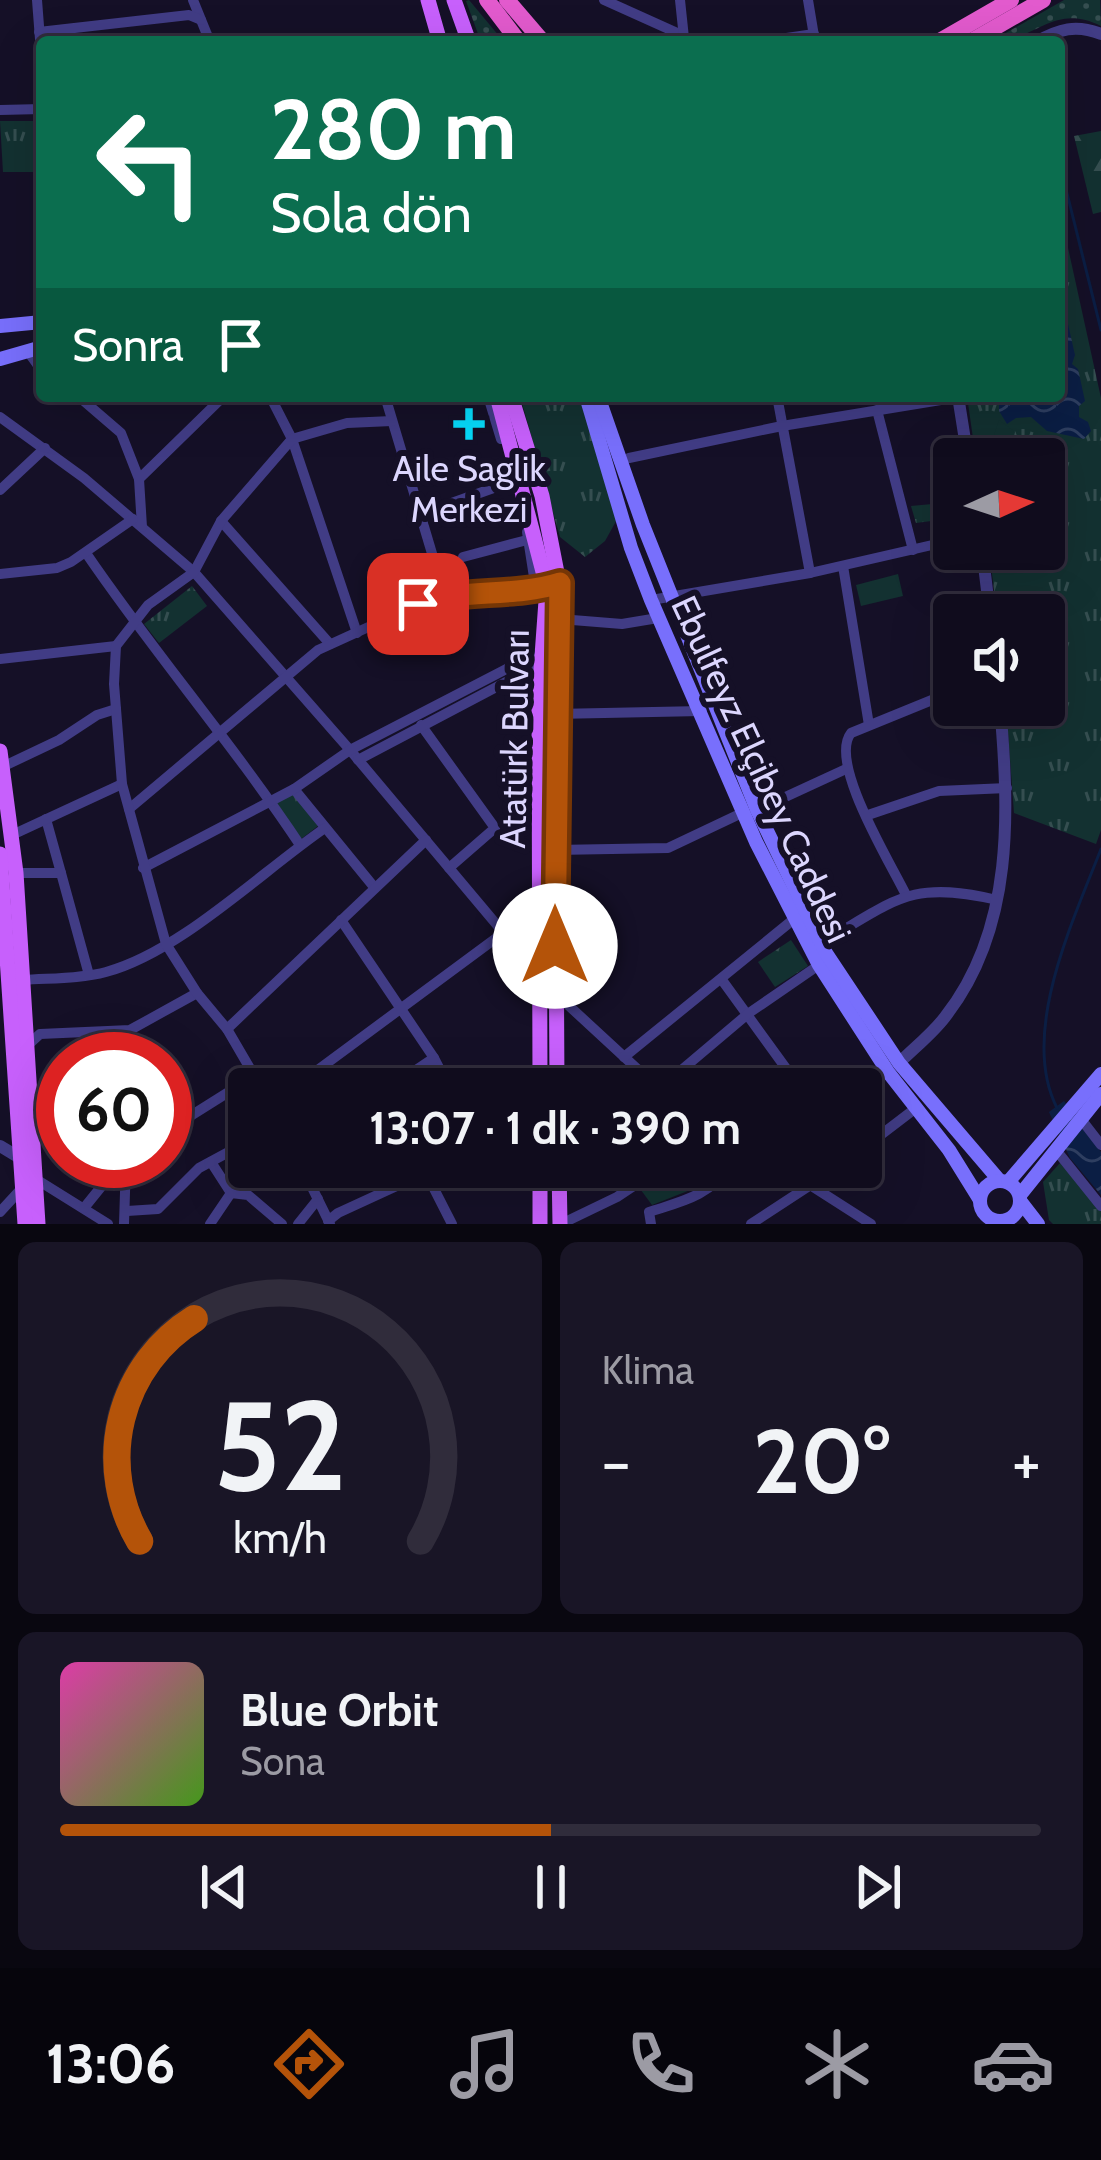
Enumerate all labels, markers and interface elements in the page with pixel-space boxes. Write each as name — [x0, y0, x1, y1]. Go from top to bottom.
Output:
text: 280 m — [270, 78, 516, 180]
icon: left — [72, 84, 228, 240]
text: Sola dön — [270, 180, 472, 246]
icon: arrive — [208, 312, 274, 378]
text: Sonra — [72, 318, 184, 372]
marker: Aile Saglik Merkezi — [453, 408, 485, 440]
north arrow — [933, 438, 1065, 570]
map controls — [933, 438, 1065, 726]
place label: Aile Saglik Merkezi — [392, 446, 546, 531]
pin — [367, 553, 469, 655]
icon: arrive — [385, 571, 451, 637]
street label: Ebulfeyz Elçibey Caddesi — [662, 589, 862, 949]
button: sound — [933, 594, 1065, 726]
street label: Atatürk Bulvarı — [490, 629, 538, 849]
position arrow — [492, 883, 618, 1009]
speed limit sign: 60 — [36, 1032, 192, 1188]
text: 13:07 · 1 dk · 390 m — [369, 1101, 741, 1155]
text: Klima — [602, 1346, 694, 1394]
text: 52 — [213, 1370, 346, 1521]
text: 20° — [753, 1406, 890, 1516]
text: − — [602, 1421, 631, 1502]
text: + — [1012, 1421, 1041, 1502]
text: km/h — [233, 1512, 327, 1564]
text: Blue Orbit — [240, 1683, 438, 1737]
text: Sona — [240, 1737, 325, 1785]
icon: previous — [191, 1854, 257, 1920]
icon: pause — [518, 1854, 584, 1920]
icon: next — [845, 1854, 911, 1920]
icon: directions — [267, 2022, 351, 2106]
icon: music — [443, 2022, 527, 2106]
icon: phone — [619, 2022, 703, 2106]
icon: climate — [795, 2022, 879, 2106]
icon: car — [971, 2022, 1055, 2106]
text: 13:06 — [46, 2031, 175, 2097]

